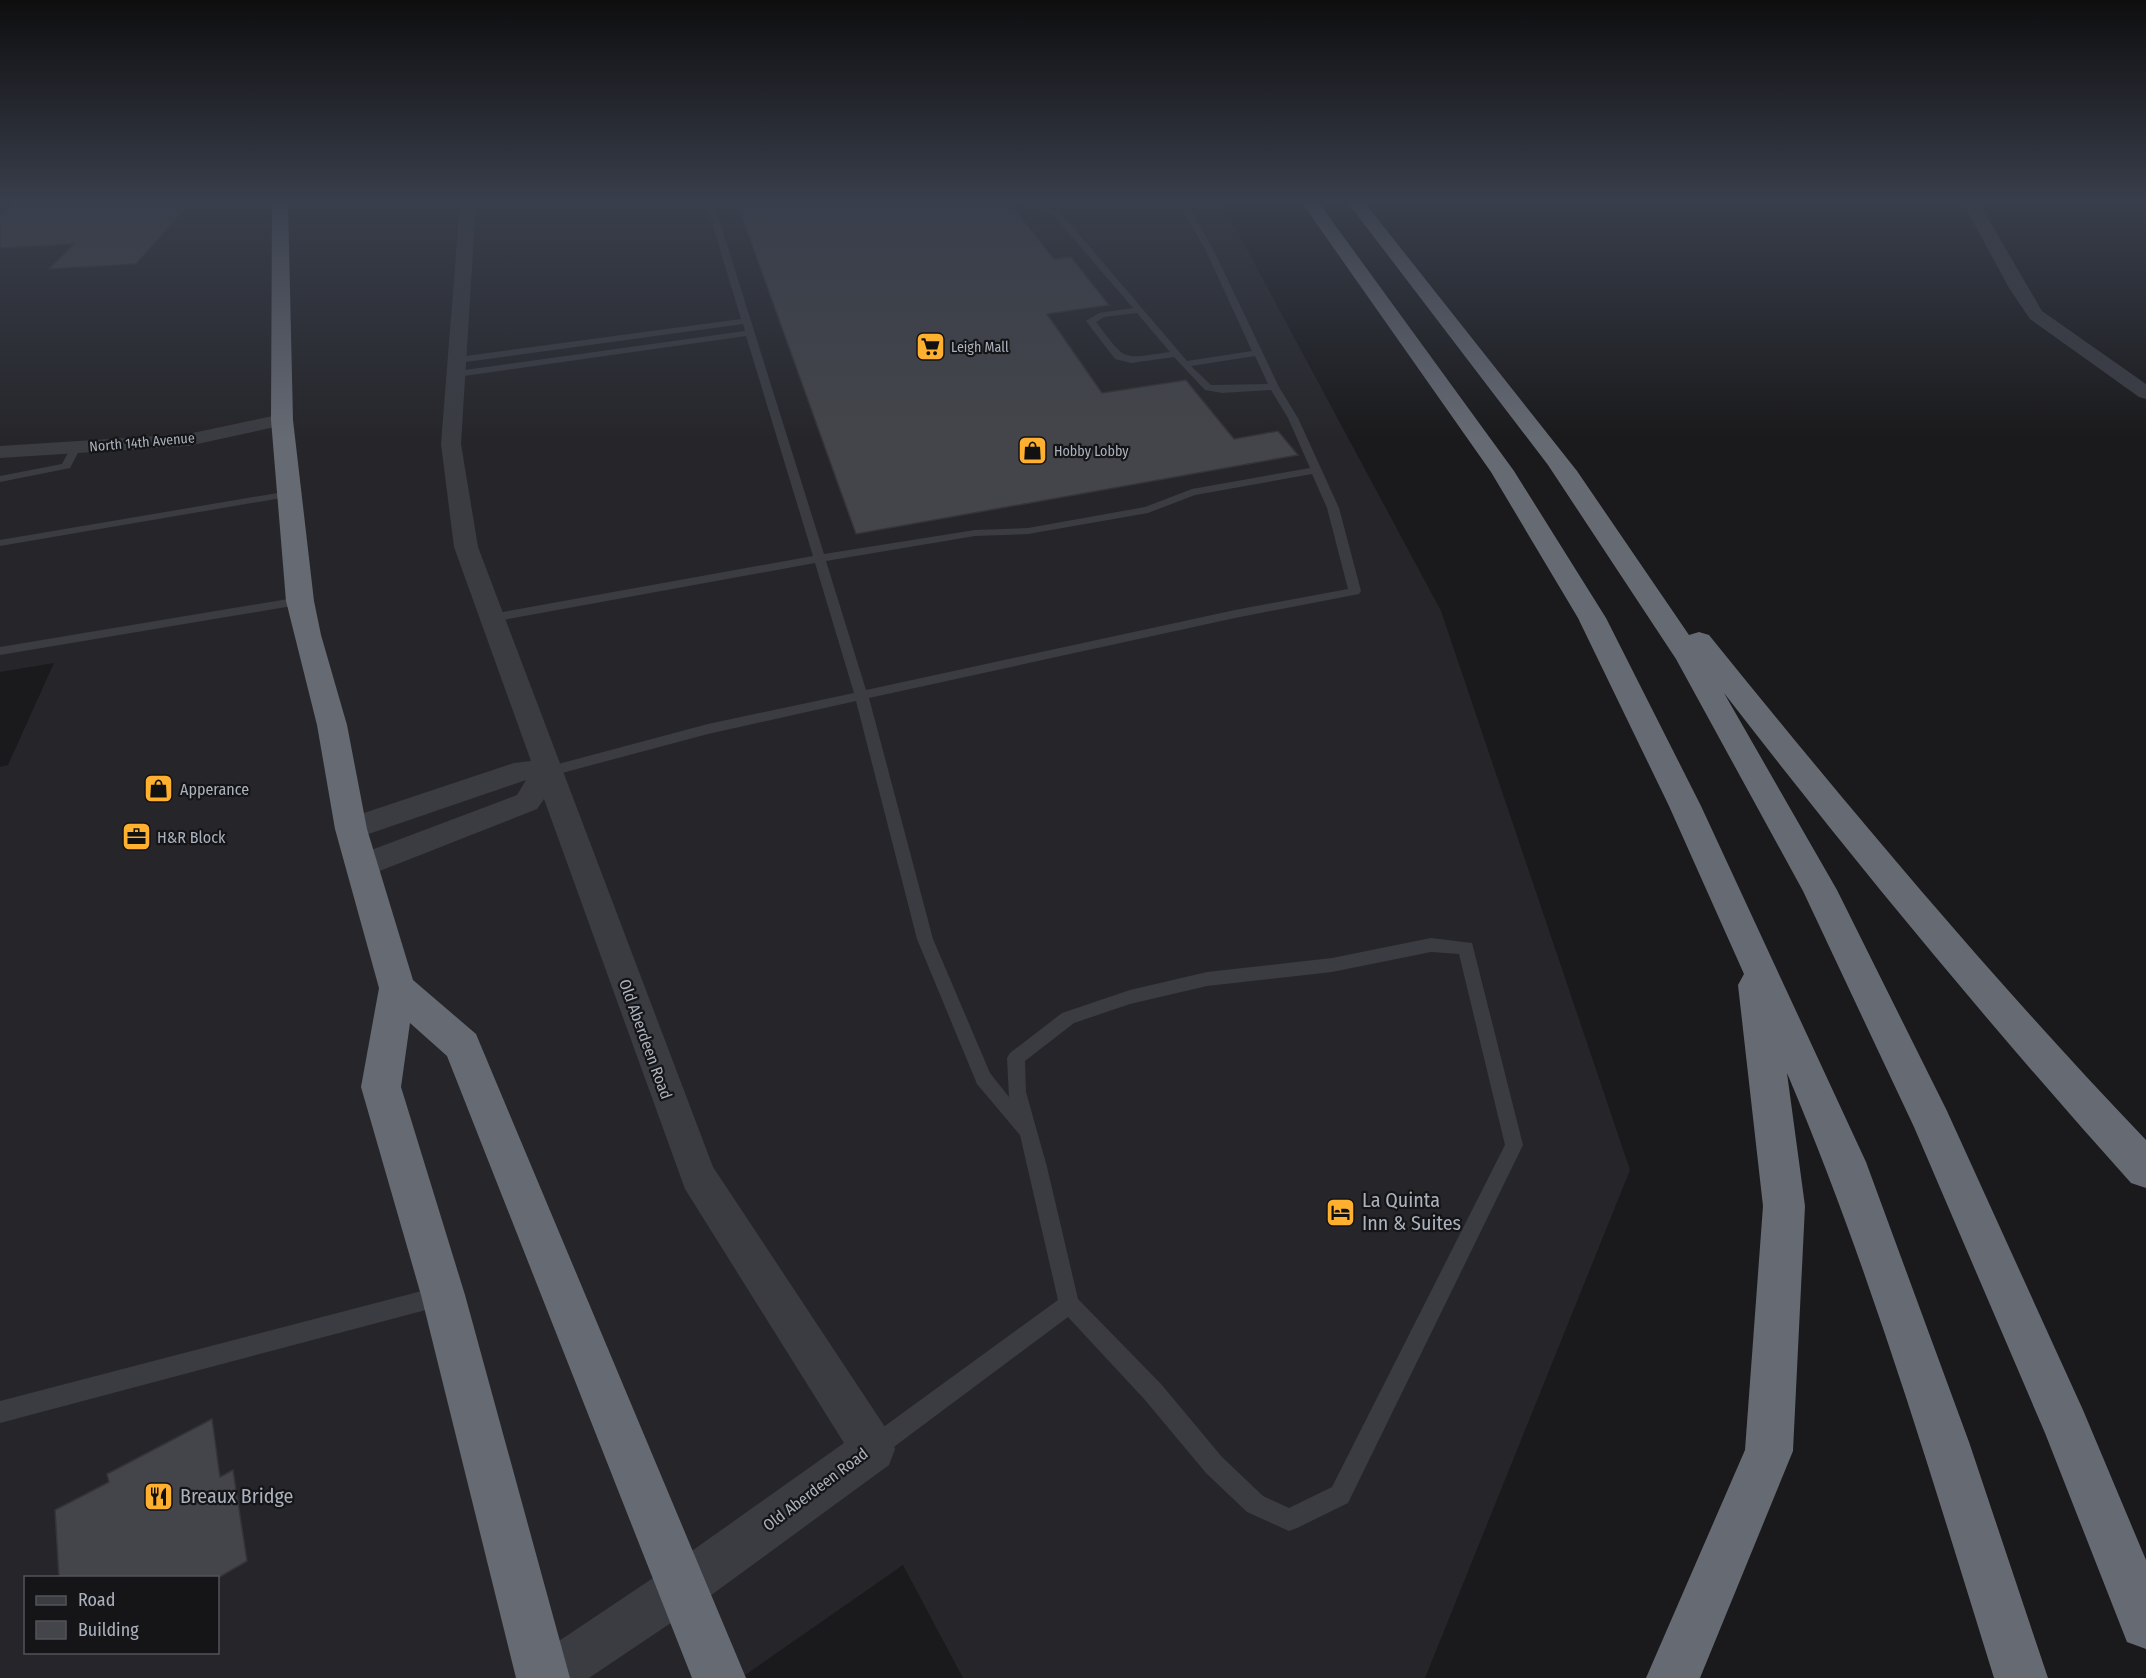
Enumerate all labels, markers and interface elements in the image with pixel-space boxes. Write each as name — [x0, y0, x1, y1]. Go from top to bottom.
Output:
supermarket icon: Leigh Mall — [914, 331, 946, 363]
place label: Leigh Mall — [951, 339, 1009, 356]
street label: North 14th Avenue — [89, 429, 195, 456]
shop icon: Hobby Lobby — [1017, 435, 1049, 467]
place label: Hobby Lobby — [1054, 443, 1129, 460]
shop icon: Apperance — [143, 773, 175, 805]
place label: Apperance — [180, 780, 249, 799]
office icon: H&R Block — [120, 821, 152, 853]
place label: H&R Block — [157, 828, 226, 847]
street label: Old Aberdeen Road — [615, 977, 676, 1102]
place label: La Quinta Inn & Suites — [1362, 1188, 1461, 1235]
hotel icon: La Quinta Inn & Suites — [1325, 1196, 1357, 1228]
street label: Old Aberdeen Road — [759, 1444, 871, 1535]
restaurant icon: Breaux Bridge — [143, 1480, 175, 1512]
place label: Breaux Bridge — [180, 1484, 293, 1508]
legend — [24, 1576, 219, 1654]
text: Road — [78, 1589, 115, 1611]
text: Building — [78, 1619, 139, 1641]

